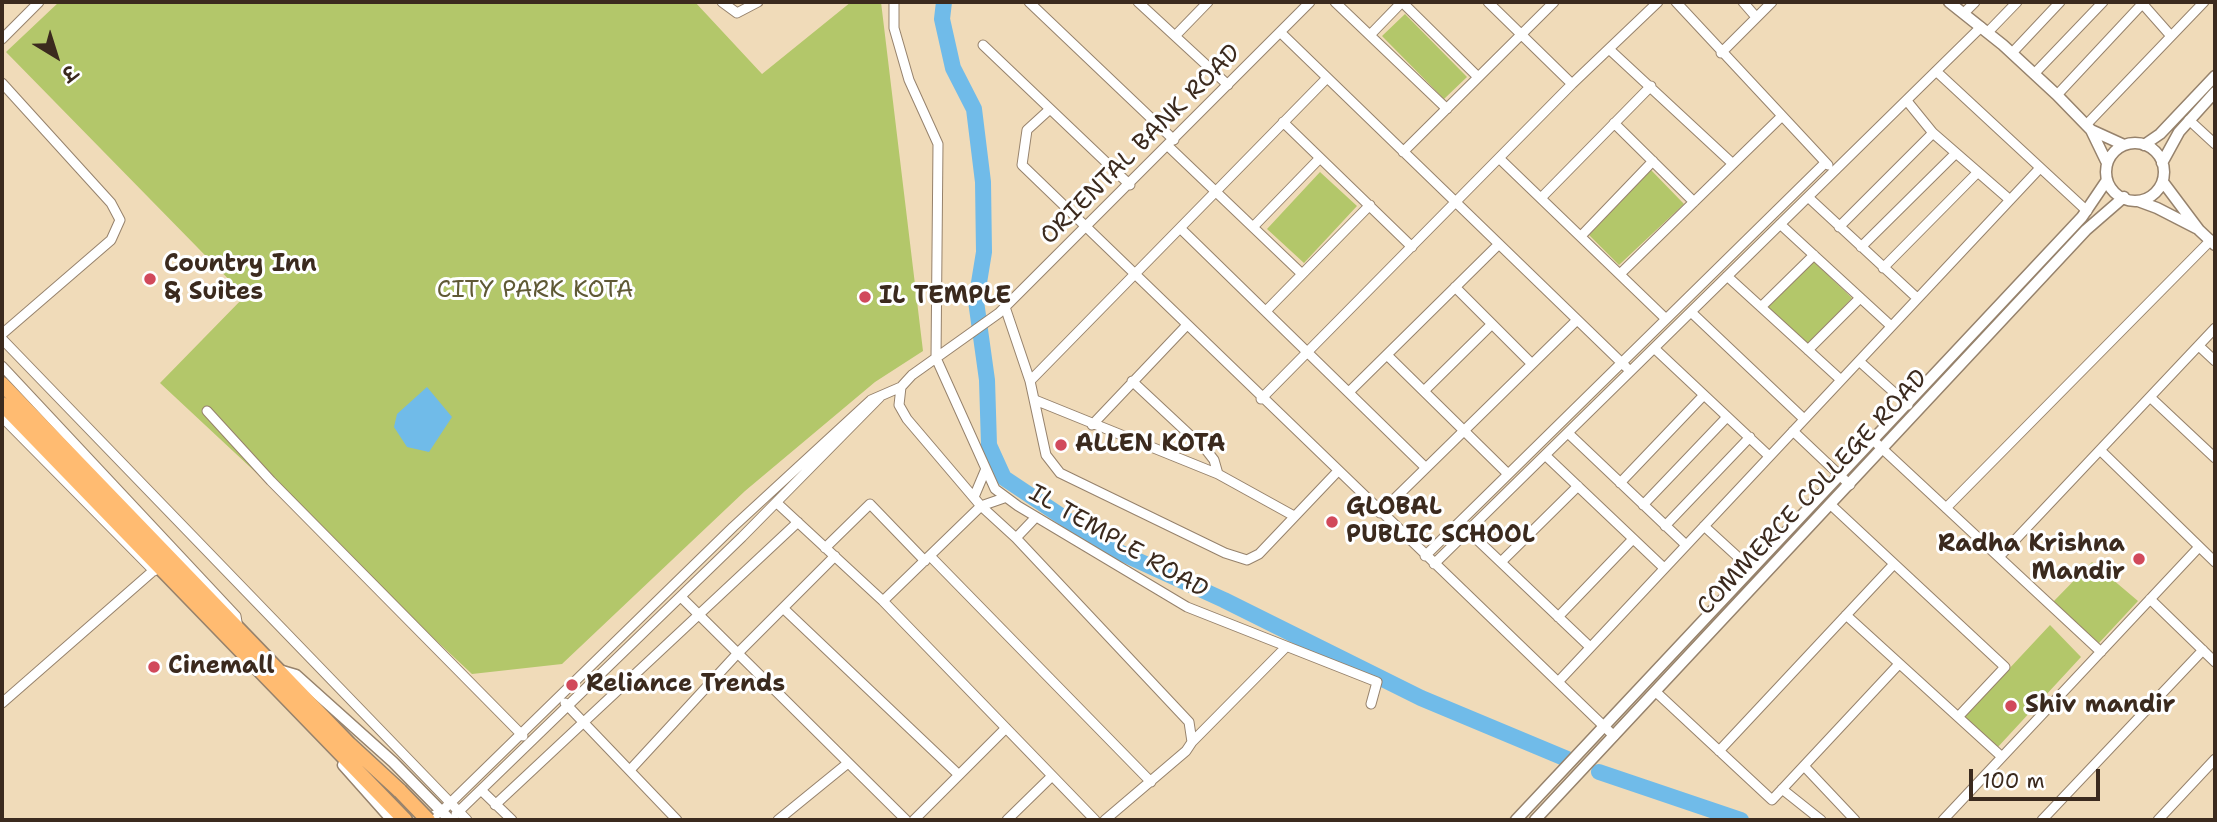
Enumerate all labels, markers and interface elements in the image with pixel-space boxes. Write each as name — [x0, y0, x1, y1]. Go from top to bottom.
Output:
north arrow — [21, 21, 91, 91]
street label: ORIENTAL BANK ROAD — [1035, 39, 1247, 251]
text: उ — [57, 59, 82, 87]
place label: Country Inn & Suites — [164, 251, 317, 307]
marker: Country Inn & Suites — [142, 271, 158, 287]
park label: CITY PARK KOTA — [437, 277, 633, 305]
place label: IL TEMPLE — [879, 283, 1011, 311]
marker: IL TEMPLE — [857, 289, 873, 305]
street label: COMMERCE COLLEGE ROAD — [1692, 364, 1934, 622]
place label: ALLEN KOTA — [1075, 431, 1225, 459]
marker: ALLEN KOTA — [1053, 437, 1069, 453]
street label: IL TEMPLE ROAD — [1023, 479, 1213, 605]
place label: GLOBAL PUBLIC SCHOOL — [1346, 494, 1535, 550]
marker: GLOBAL PUBLIC SCHOOL — [1324, 514, 1340, 530]
place label: Radha Krishna Mandir — [1938, 531, 2125, 587]
marker: Radha Krishna Mandir — [2131, 551, 2147, 567]
place label: Cinemall — [168, 653, 275, 681]
marker: Cinemall — [146, 659, 162, 675]
place label: Reliance Trends — [586, 671, 785, 699]
marker: Reliance Trends — [564, 677, 580, 693]
place label: Shiv mandir — [2025, 692, 2175, 720]
marker: Shiv mandir — [2003, 698, 2019, 714]
scale bar — [1972, 756, 2103, 800]
text: 100 m — [1982, 767, 2045, 795]

